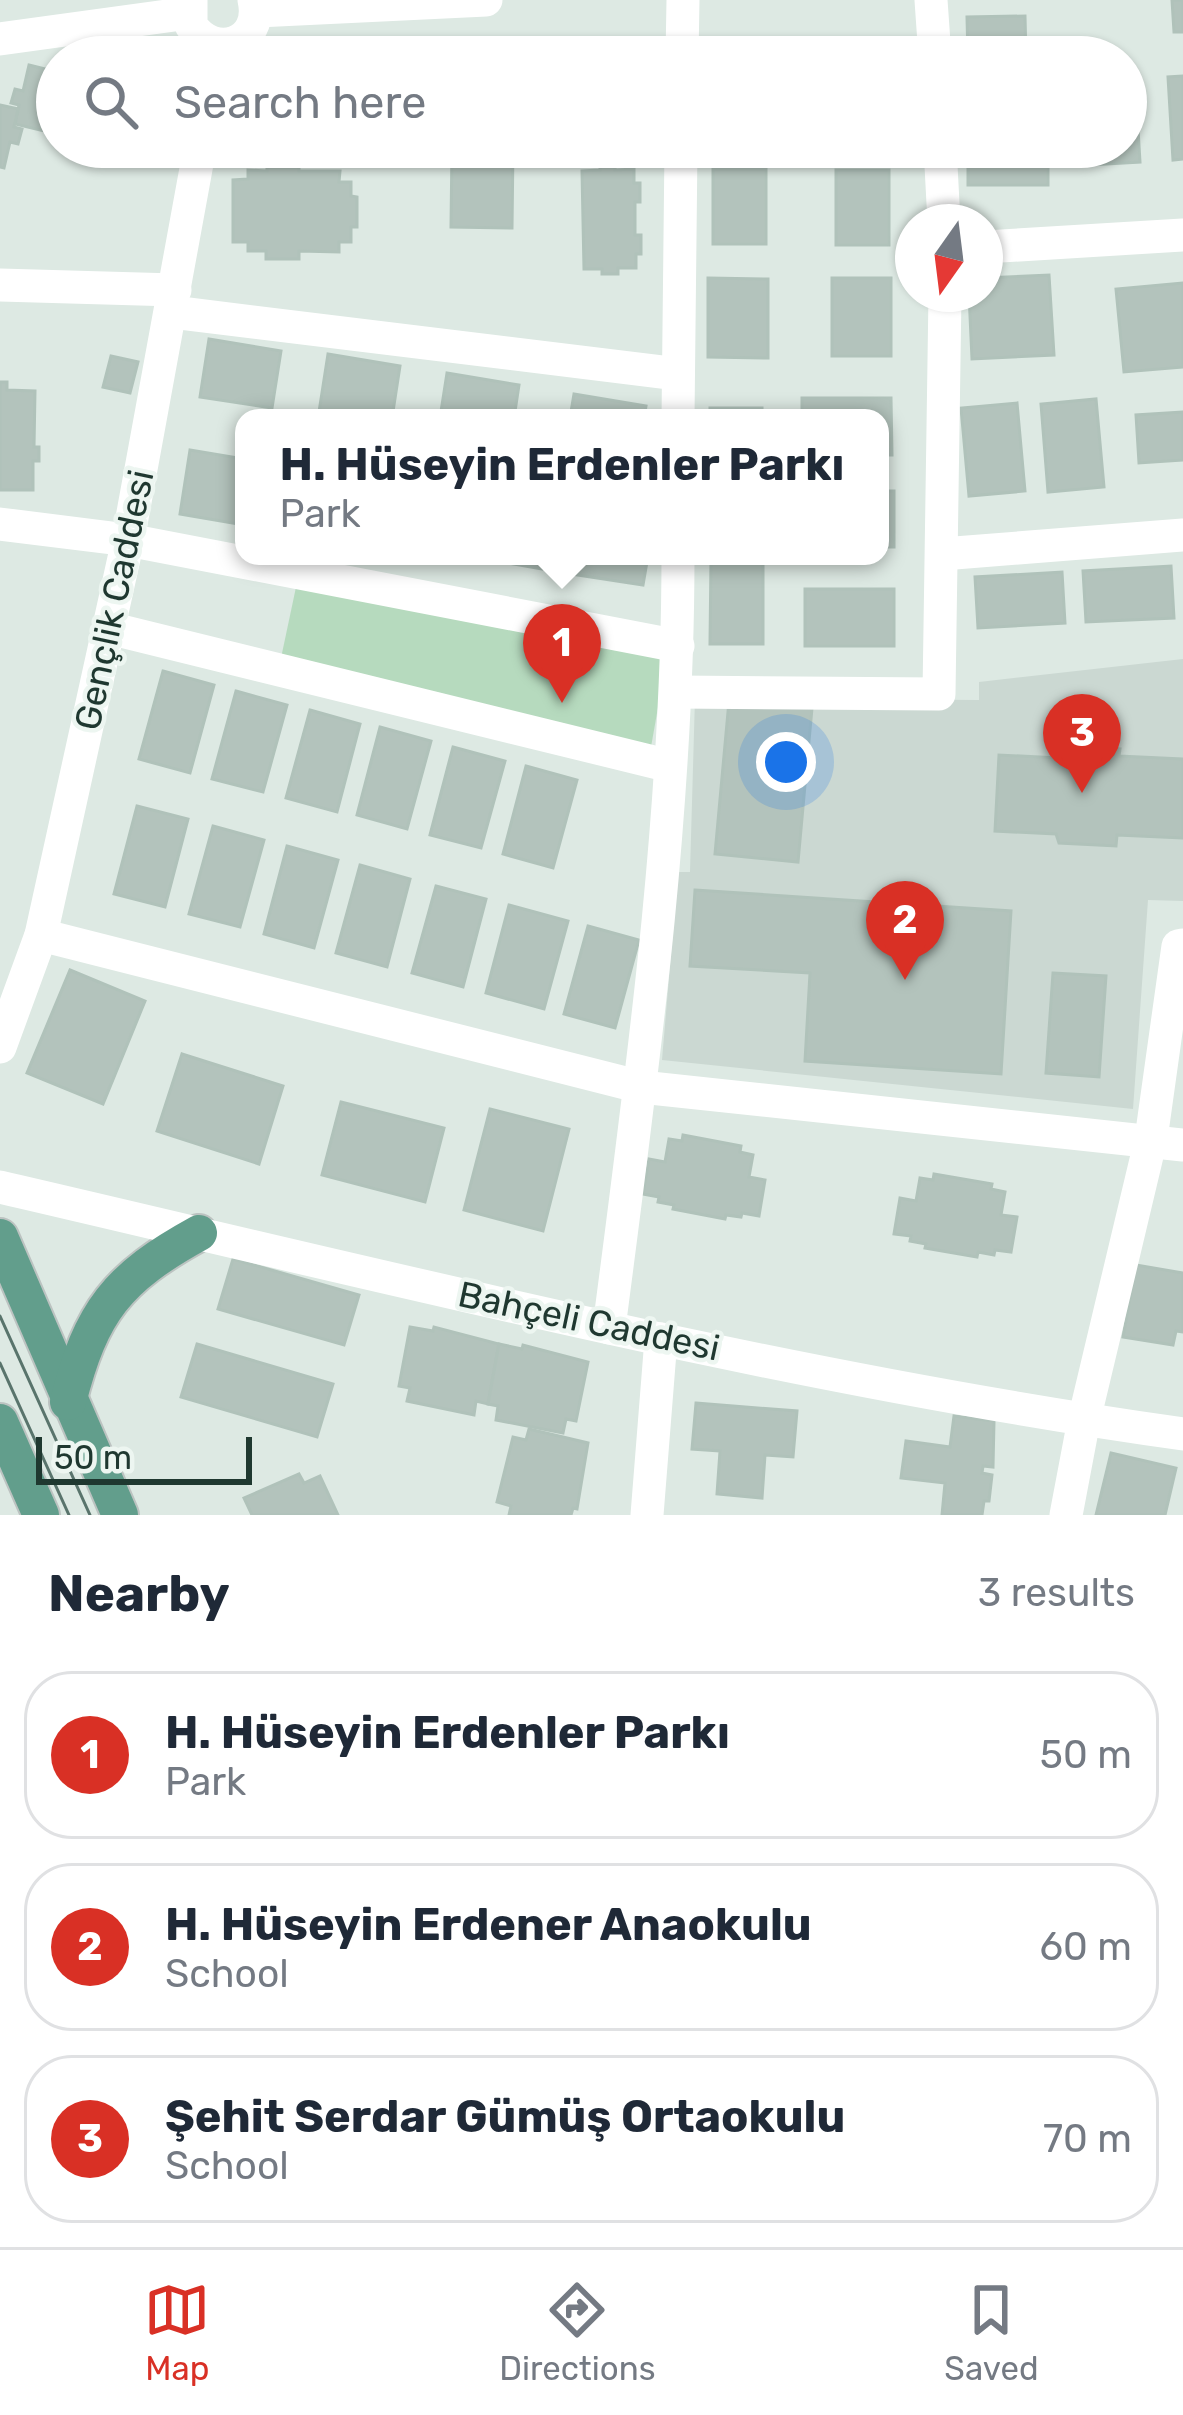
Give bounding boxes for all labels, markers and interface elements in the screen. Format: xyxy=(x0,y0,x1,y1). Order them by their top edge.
search box xyxy=(36,36,1147,168)
icon: search xyxy=(78,69,144,135)
text: Search here xyxy=(174,76,426,129)
north arrow xyxy=(895,204,1003,312)
popup xyxy=(235,409,889,565)
text: H. Hüseyin Erdenler Parkı xyxy=(280,438,844,491)
street label: Gençlik Caddesi xyxy=(65,466,163,734)
text: Park xyxy=(280,491,361,537)
pin: 1 xyxy=(523,604,601,703)
pin: 3 xyxy=(1043,694,1121,793)
your location xyxy=(756,732,816,792)
pin: 2 xyxy=(866,881,944,980)
street label: Bahçeli Caddesi xyxy=(454,1272,724,1370)
scale bar xyxy=(36,1431,252,1484)
text: 50 m xyxy=(54,1438,132,1477)
text: Nearby xyxy=(48,1563,230,1624)
text: 3 results xyxy=(978,1570,1135,1616)
text: H. Hüseyin Erdenler Parkı xyxy=(165,1706,730,1759)
text: 1 xyxy=(80,1732,100,1778)
text: 50 m xyxy=(1040,1732,1132,1778)
text: Park xyxy=(165,1759,246,1805)
text: H. Hüseyin Erdener Anaokulu xyxy=(165,1898,812,1951)
text: 2 xyxy=(77,1924,103,1970)
text: 60 m xyxy=(1039,1924,1132,1970)
text: School xyxy=(165,1951,289,1997)
text: Şehit Serdar Gümüş Ortaokulu xyxy=(165,2090,845,2143)
text: 3 xyxy=(77,2116,103,2162)
text: 70 m xyxy=(1043,2116,1132,2162)
text: School xyxy=(165,2143,289,2189)
tab: Map xyxy=(144,2277,210,2388)
tab: Directions xyxy=(499,2277,656,2388)
tab: Saved xyxy=(944,2277,1039,2388)

